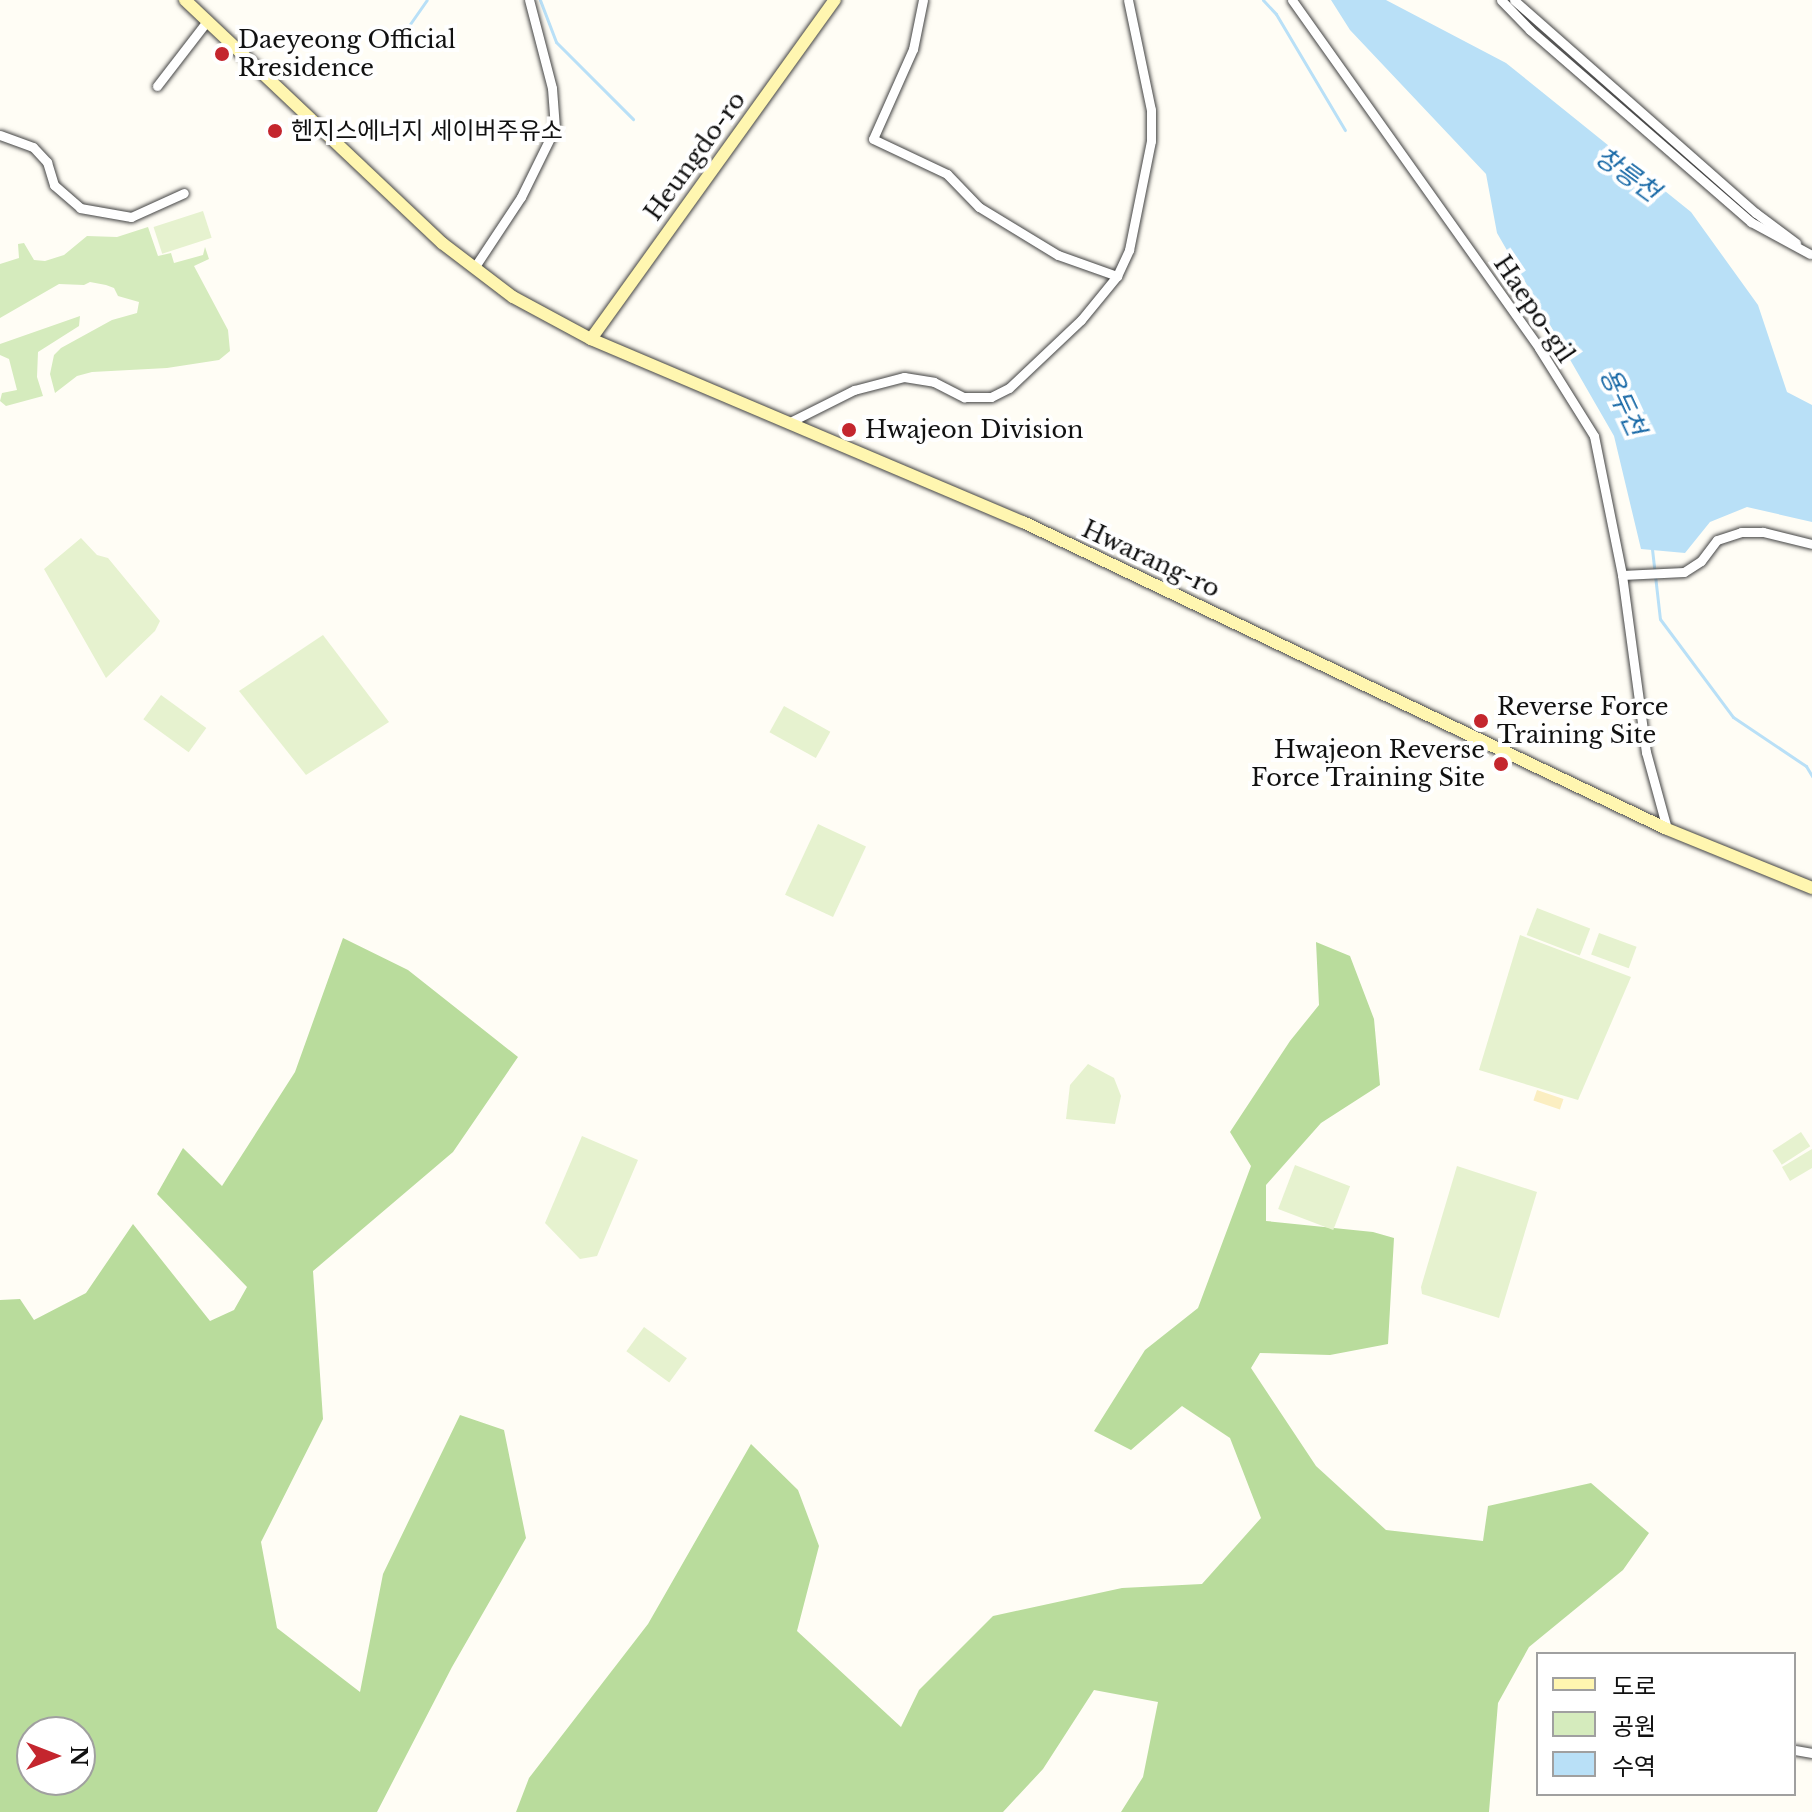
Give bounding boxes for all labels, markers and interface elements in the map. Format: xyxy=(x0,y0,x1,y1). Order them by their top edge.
place label: Daeyeong Official Rresidence xyxy=(238,26,456,82)
marker: Daeyeong Official Rresidence xyxy=(213,45,231,63)
street label: Heungdo-ro xyxy=(639,86,751,226)
place label: 헨지스에너지 세이버주유소 xyxy=(291,117,563,145)
marker: 헨지스에너지 세이버주유소 xyxy=(266,122,284,140)
water label: 창릉천 xyxy=(1589,141,1665,209)
street label: Haepo-gil xyxy=(1488,250,1580,368)
water label: 용두천 xyxy=(1593,363,1651,441)
place label: Hwajeon Division xyxy=(865,416,1084,444)
marker: Hwajeon Division xyxy=(840,421,858,439)
street label: Hwarang-ro xyxy=(1078,515,1224,603)
place label: Reverse Force Training Site xyxy=(1497,693,1669,749)
marker: Reverse Force Training Site xyxy=(1472,712,1490,730)
place label: Hwajeon Reverse Force Training Site xyxy=(1250,736,1485,792)
marker: Hwajeon Reverse Force Training Site xyxy=(1492,755,1510,773)
legend xyxy=(1536,1652,1796,1796)
text: 도로 xyxy=(1612,1672,1656,1701)
text: 공원 xyxy=(1612,1712,1656,1741)
north arrow xyxy=(16,1716,96,1796)
text: N xyxy=(65,1746,92,1766)
text: 수역 xyxy=(1612,1752,1656,1781)

